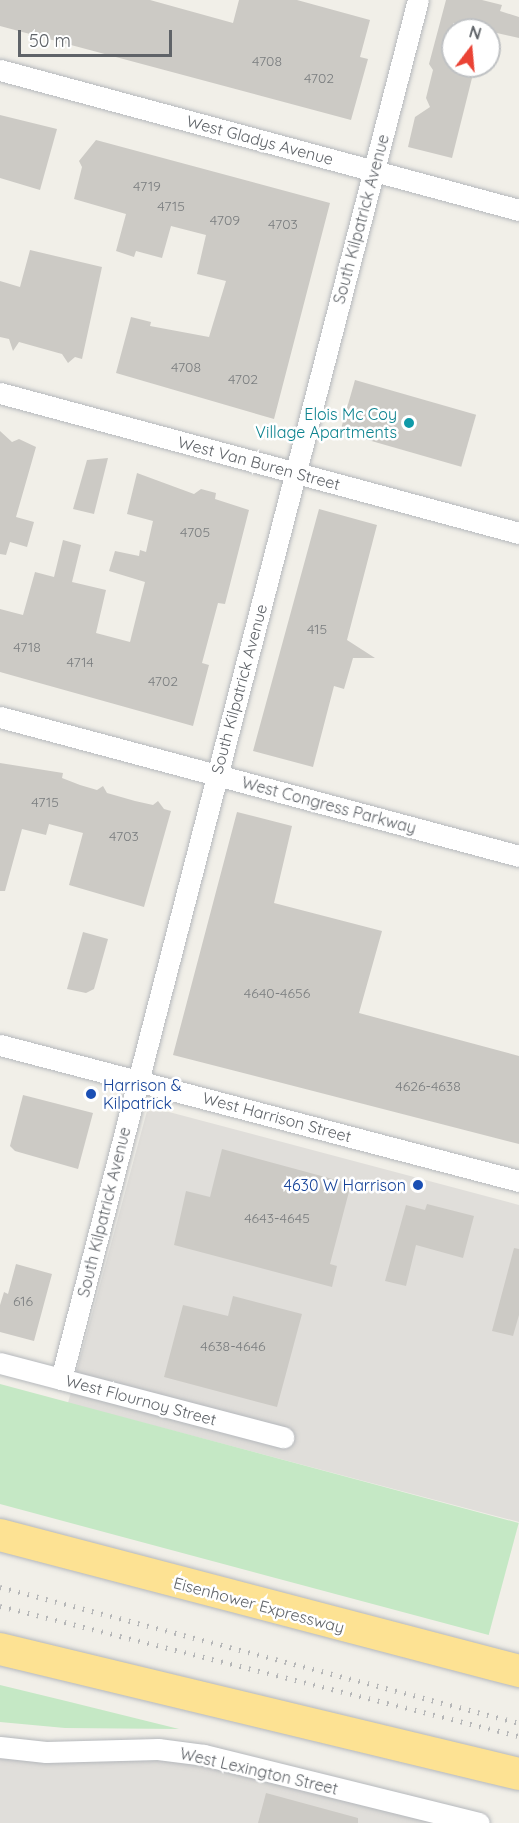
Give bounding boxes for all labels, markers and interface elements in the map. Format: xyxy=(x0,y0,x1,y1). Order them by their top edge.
scale bar xyxy=(21,18,176,56)
north arrow xyxy=(441,18,501,78)
text: N xyxy=(467,21,484,44)
text: 50 m xyxy=(29,29,71,52)
house number: 4708 xyxy=(252,53,282,69)
house number: 4702 xyxy=(304,70,334,86)
street label: West Gladys Avenue xyxy=(184,111,336,169)
street label: South Kilpatrick Avenue xyxy=(329,132,393,306)
house number: 4719 xyxy=(133,178,161,194)
house number: 4715 xyxy=(157,198,185,214)
house number: 4709 xyxy=(210,212,240,228)
house number: 4703 xyxy=(268,216,298,232)
house number: 4708 xyxy=(171,359,201,375)
house number: 4702 xyxy=(228,371,258,387)
place label: Elois Mc Coy Village Apartments xyxy=(255,404,397,442)
marker: Elois Mc Coy Village Apartments xyxy=(402,416,416,430)
street label: West Van Buren Street xyxy=(176,432,342,494)
house number: 4705 xyxy=(180,524,210,540)
street label: South Kilpatrick Avenue xyxy=(207,602,271,776)
house number: 415 xyxy=(307,621,327,637)
house number: 4718 xyxy=(13,639,41,655)
house number: 4714 xyxy=(66,654,94,670)
house number: 4702 xyxy=(148,673,178,689)
street label: West Congress Parkway xyxy=(240,772,418,838)
house number: 4715 xyxy=(31,794,59,810)
house number: 4703 xyxy=(109,828,139,844)
house number: 4640-4656 xyxy=(244,985,310,1001)
place label: Harrison & Kilpatrick xyxy=(103,1075,182,1113)
house number: 4626-4638 xyxy=(395,1078,461,1094)
marker: Harrison & Kilpatrick xyxy=(84,1087,98,1101)
street label: West Harrison Street xyxy=(201,1088,353,1146)
street label: South Kilpatrick Avenue xyxy=(74,1125,134,1299)
place label: 4630 W Harrison xyxy=(283,1175,406,1195)
marker: 4630 W Harrison xyxy=(411,1178,425,1192)
house number: 4643-4645 xyxy=(244,1210,310,1226)
house number: 616 xyxy=(13,1293,33,1309)
house number: 4638-4646 xyxy=(200,1338,266,1354)
street label: West Flournoy Street xyxy=(64,1371,218,1429)
street label: Eisenhower Expressway xyxy=(172,1573,346,1637)
street label: West Lexington Street xyxy=(178,1743,340,1799)

